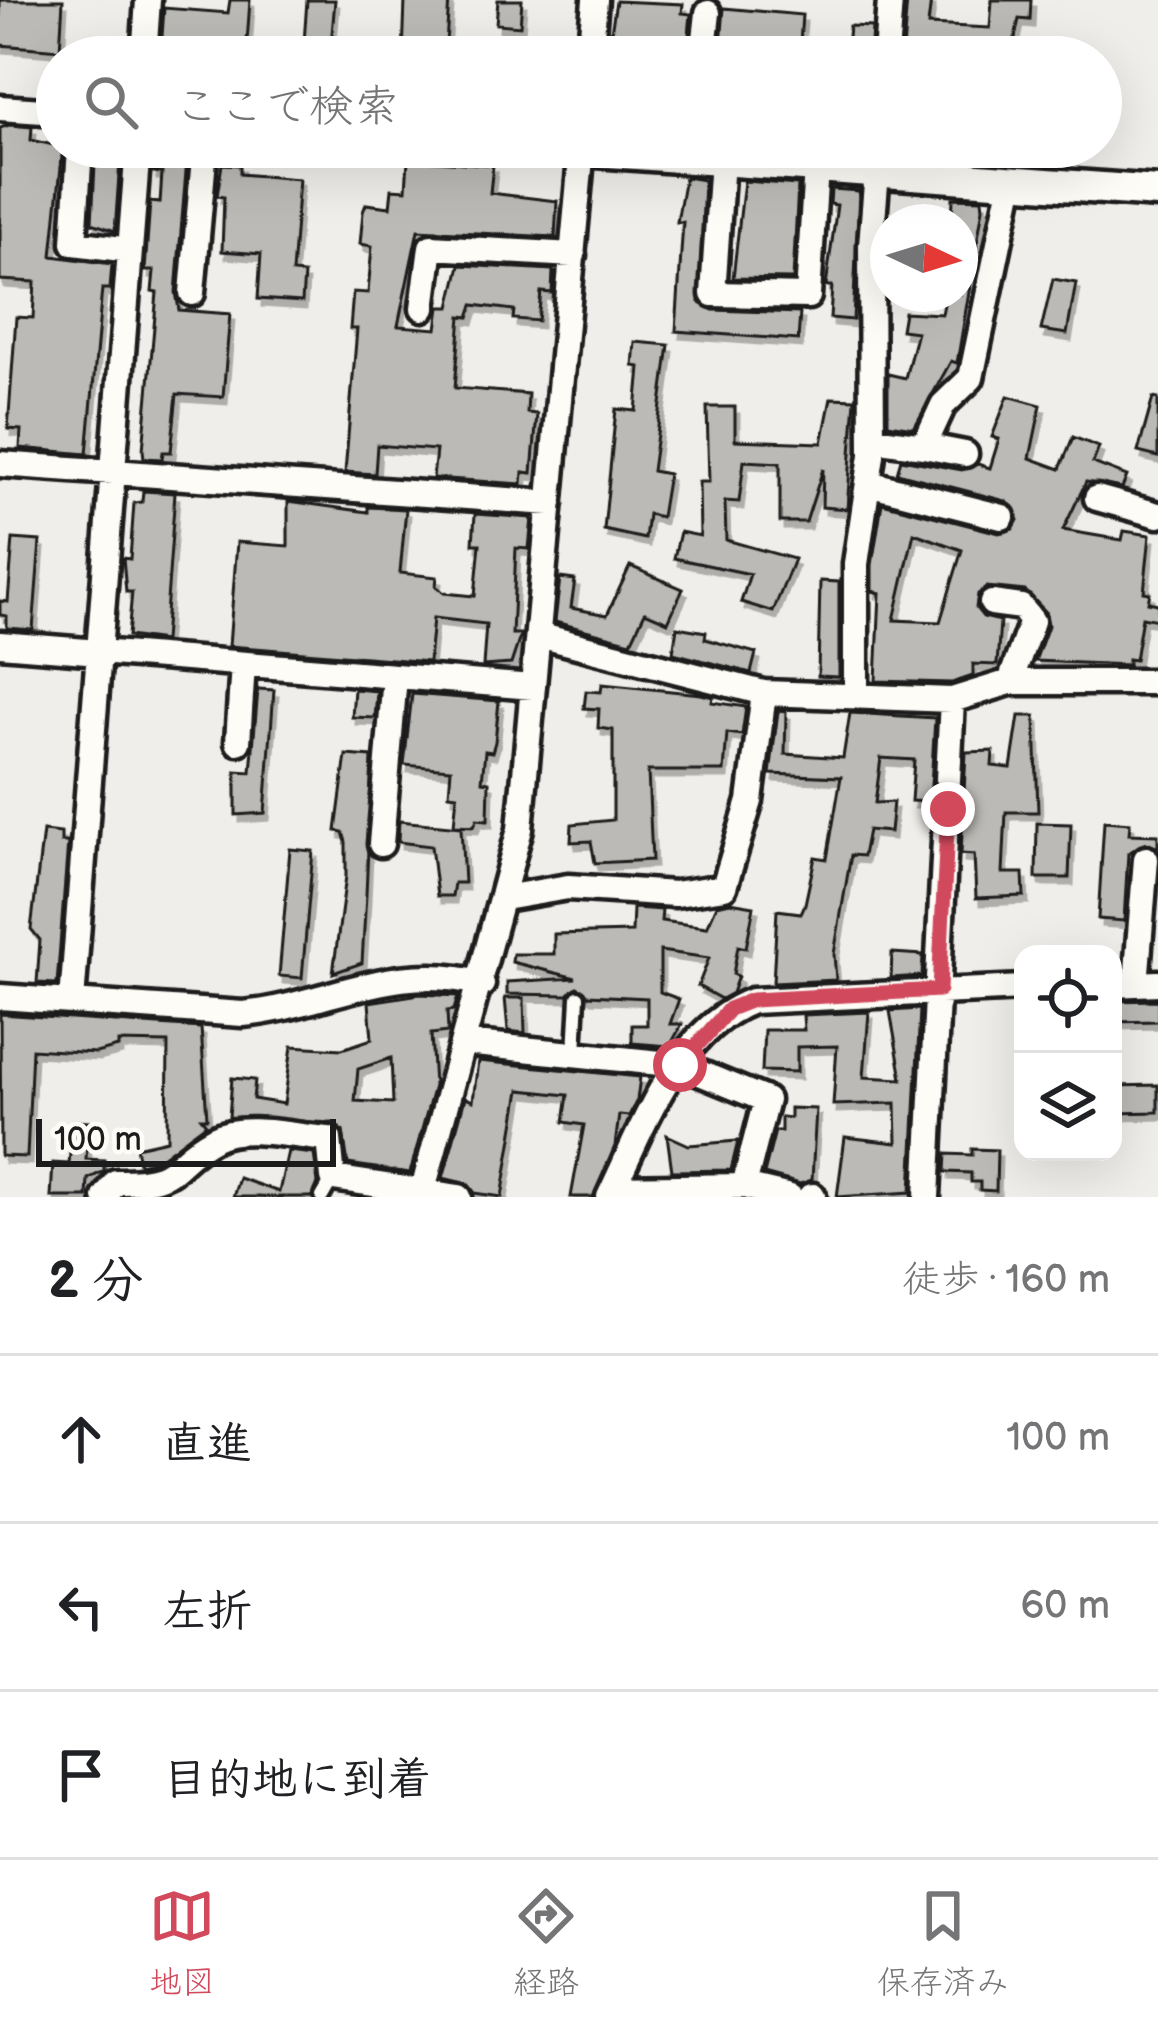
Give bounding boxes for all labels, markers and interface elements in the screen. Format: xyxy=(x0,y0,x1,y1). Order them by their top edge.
search box xyxy=(36,36,1122,168)
icon: search xyxy=(78,69,144,135)
text: ここで検索 xyxy=(174,80,399,135)
north arrow xyxy=(870,204,978,312)
route end xyxy=(921,782,975,836)
map controls xyxy=(1014,945,1122,1161)
button: locate xyxy=(1014,945,1122,1053)
route start xyxy=(653,1038,707,1092)
button: layers xyxy=(1014,1053,1122,1161)
scale bar xyxy=(36,1113,336,1166)
text: 100 m xyxy=(54,1120,142,1160)
text: 2 分 xyxy=(48,1251,143,1312)
text: 徒歩 · 160 m xyxy=(902,1257,1110,1304)
icon: ahead xyxy=(48,1406,114,1472)
text: 100 m xyxy=(1006,1415,1110,1462)
text: 直進 xyxy=(162,1417,252,1472)
icon: left xyxy=(48,1574,114,1640)
text: 60 m xyxy=(1020,1583,1110,1630)
text: 左折 xyxy=(162,1585,252,1640)
icon: arrive xyxy=(48,1742,114,1808)
text: 目的地に到着 xyxy=(162,1753,432,1808)
tab: 地図 xyxy=(149,1883,215,2003)
tab: 経路 xyxy=(513,1883,579,2003)
tab: 保存済み xyxy=(877,1883,1009,2003)

